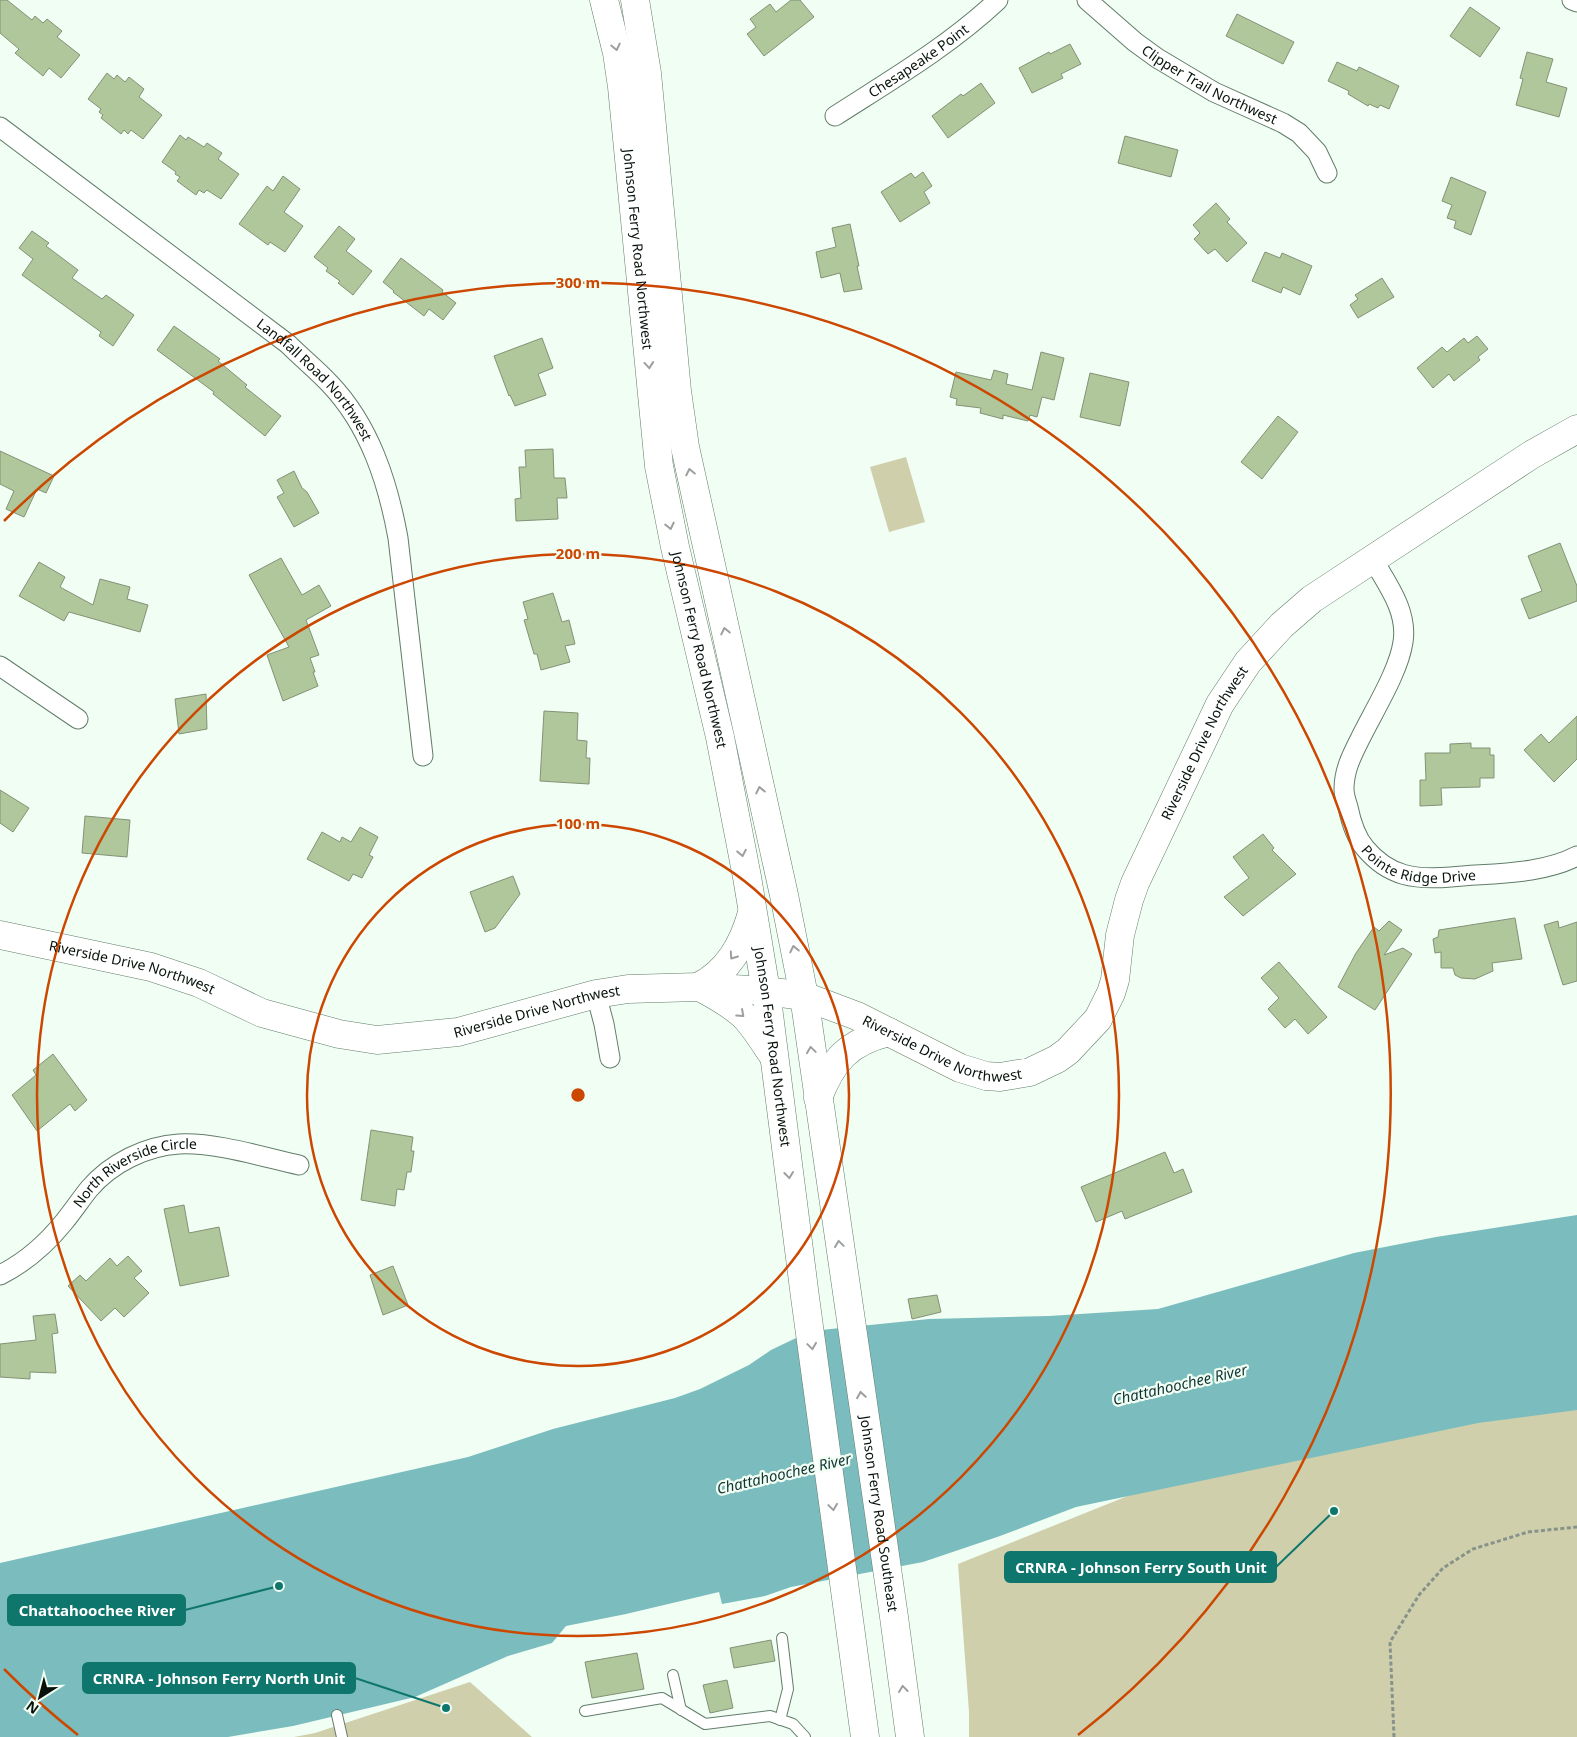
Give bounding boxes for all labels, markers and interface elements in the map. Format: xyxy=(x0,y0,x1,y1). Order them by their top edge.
street label: Chesapeake Point xyxy=(864,19,972,102)
street label: Clipper Trail Northwest xyxy=(1138,40,1280,128)
one-way arrow xyxy=(610,43,621,52)
street label: Johnson Ferry Road Northwest xyxy=(619,146,658,350)
text: 300 m xyxy=(556,272,600,292)
street label: Landfall Road Northwest xyxy=(253,314,377,444)
one-way arrow xyxy=(643,362,654,370)
one-way arrow xyxy=(685,468,696,477)
one-way arrow xyxy=(664,522,675,531)
text: 200 m xyxy=(556,543,600,563)
street label: Johnson Ferry Road Northwest xyxy=(667,548,732,750)
one-way arrow xyxy=(720,627,730,635)
street label: Riverside Drive Northwest xyxy=(1156,662,1252,823)
one-way arrow xyxy=(755,785,765,794)
text: 100 m xyxy=(556,813,600,833)
street label: Pointe Ridge Drive xyxy=(1357,841,1477,887)
one-way arrow xyxy=(736,849,747,858)
street label: Riverside Drive Northwest xyxy=(47,936,218,998)
street label: Johnson Ferry Road Northwest xyxy=(749,944,796,1148)
one-way arrow xyxy=(789,944,799,953)
one-way arrow xyxy=(730,951,740,960)
street label: Riverside Drive Northwest xyxy=(451,980,621,1042)
one-way arrow xyxy=(735,1008,744,1017)
street label: Riverside Drive Northwest xyxy=(859,1010,1023,1086)
one-way arrow xyxy=(806,1045,817,1053)
centre of rings xyxy=(569,1086,587,1104)
street label: North Riverside Circle xyxy=(68,1134,197,1211)
one-way arrow xyxy=(783,1171,794,1179)
one-way arrow xyxy=(834,1239,845,1247)
one-way arrow xyxy=(806,1341,816,1350)
water label: Chattahoochee River xyxy=(1111,1359,1250,1409)
one-way arrow xyxy=(856,1391,867,1399)
street label: Johnson Ferry Road Southeast xyxy=(856,1412,903,1613)
water label: Chattahoochee River xyxy=(715,1448,854,1498)
one-way arrow xyxy=(827,1503,838,1511)
callout: CRNRA - Johnson Ferry South Unit xyxy=(1005,1552,1276,1582)
text: CRNRA - Johnson Ferry South Unit xyxy=(1015,1557,1267,1577)
callout: Chattahoochee River xyxy=(8,1595,185,1625)
text: Chattahoochee River xyxy=(19,1600,176,1620)
callout: CRNRA - Johnson Ferry North Unit xyxy=(83,1663,355,1693)
text: CRNRA - Johnson Ferry North Unit xyxy=(93,1668,346,1688)
north arrow xyxy=(15,1672,65,1722)
one-way arrow xyxy=(899,1684,909,1693)
text: N xyxy=(22,1697,42,1719)

